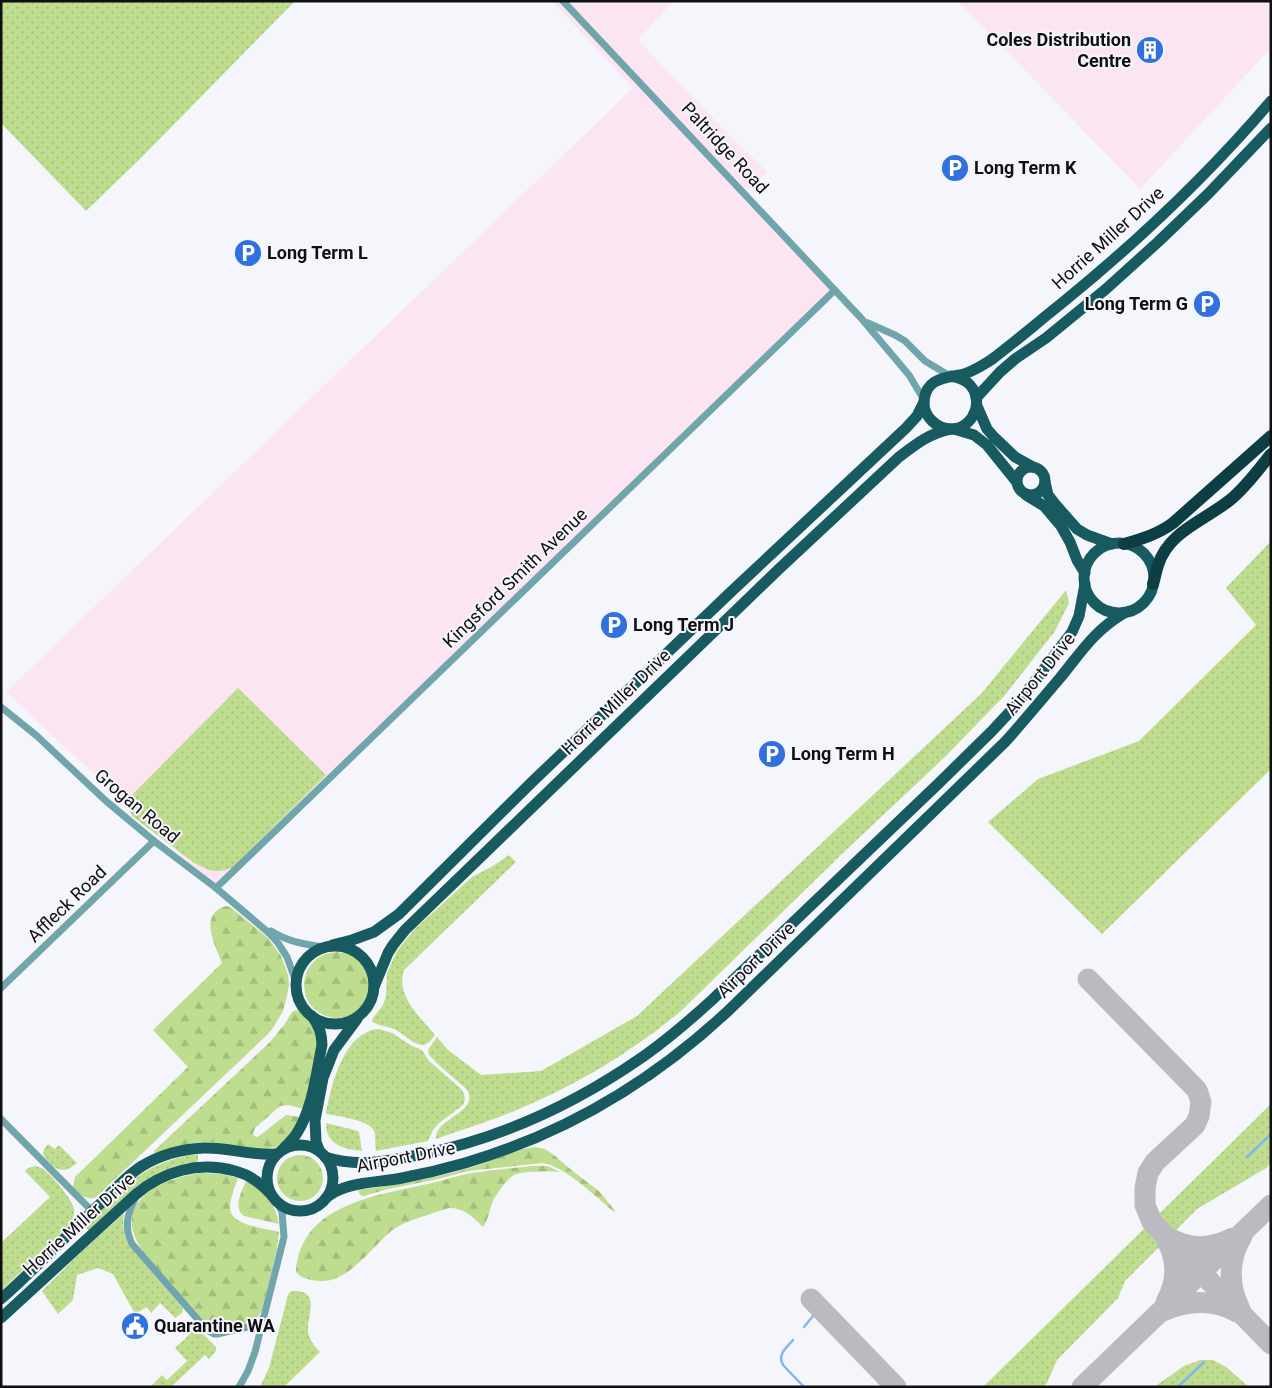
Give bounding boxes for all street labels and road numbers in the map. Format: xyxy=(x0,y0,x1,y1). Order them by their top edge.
street label: Paltridge Road xyxy=(678,98,773,198)
street label: Horrie Miller Drive xyxy=(1047,182,1168,293)
street label: Kingsford Smith Avenue xyxy=(438,503,591,652)
street label: Airport Drive xyxy=(1000,628,1079,719)
street label: Horrie Miller Drive xyxy=(557,644,674,759)
street label: Grogan Road xyxy=(91,764,184,847)
street label: Affleck Road xyxy=(23,861,110,946)
street label: Airport Drive xyxy=(712,917,799,1002)
street label: Airport Drive xyxy=(355,1137,457,1176)
street label: Horrie Miller Drive xyxy=(18,1168,139,1279)

